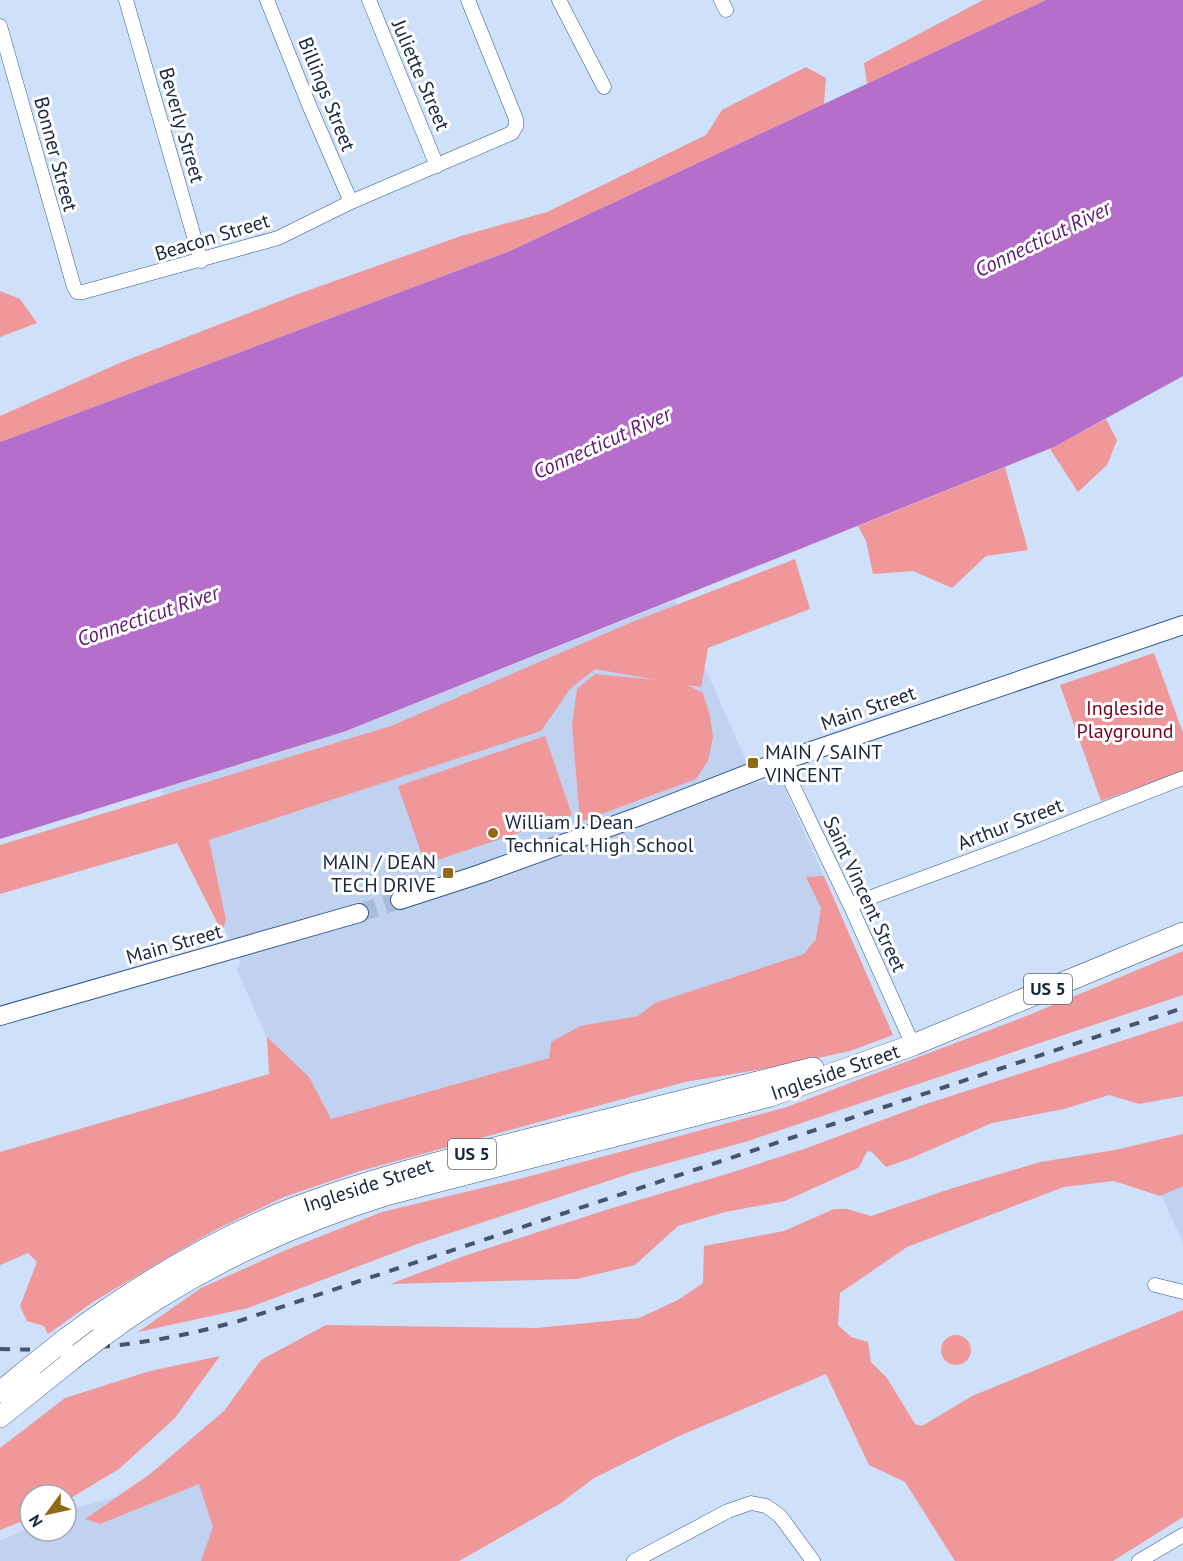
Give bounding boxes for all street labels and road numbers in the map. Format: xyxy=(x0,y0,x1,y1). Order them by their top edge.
street label: Juliette Street xyxy=(386,15,456,135)
street label: Billings Street xyxy=(292,33,362,155)
street label: Beverly Street xyxy=(153,64,211,186)
street label: Bonner Street xyxy=(28,94,84,214)
street label: Beacon Street xyxy=(152,207,273,267)
street label: Main Street xyxy=(817,680,919,736)
street label: Arthur Street xyxy=(954,792,1067,856)
street label: Saint Vincent Street xyxy=(818,812,913,976)
street label: Main Street xyxy=(123,918,225,970)
road number: US 5 xyxy=(1024,974,1072,1004)
street label: Ingleside Street xyxy=(767,1038,903,1106)
road number: US 5 xyxy=(448,1139,496,1169)
street label: Ingleside Street xyxy=(300,1152,436,1218)

